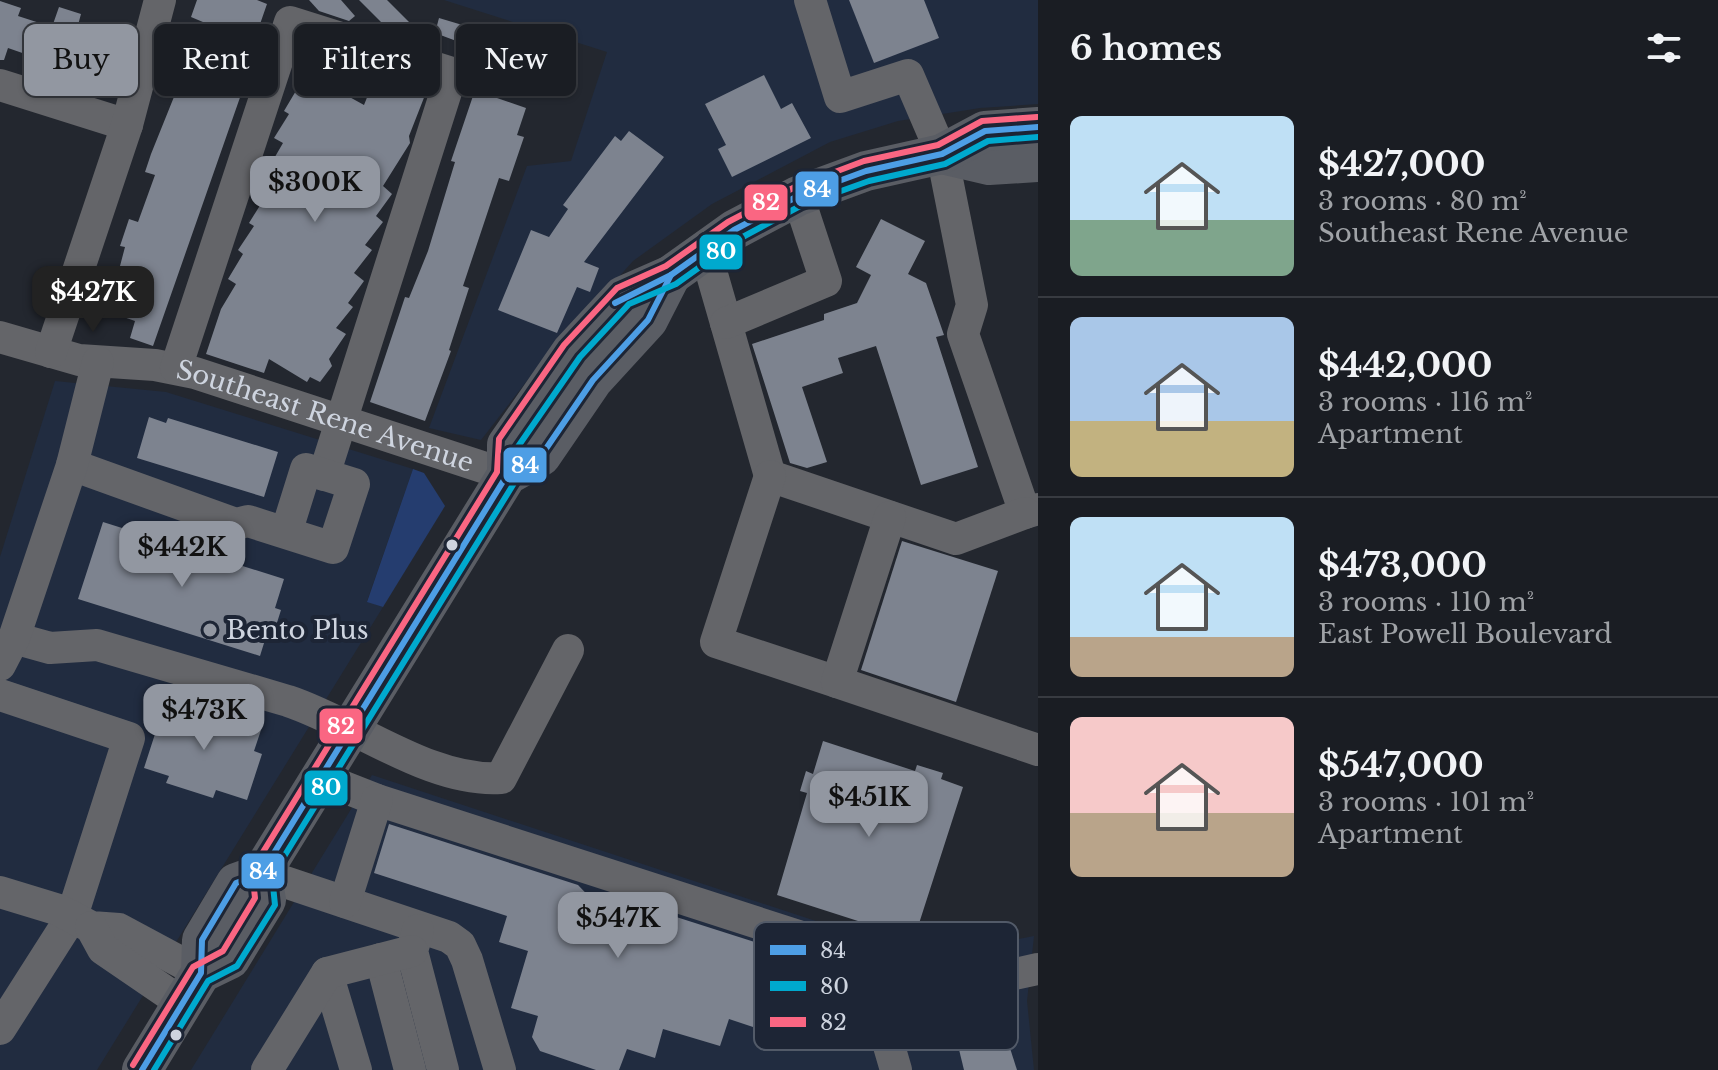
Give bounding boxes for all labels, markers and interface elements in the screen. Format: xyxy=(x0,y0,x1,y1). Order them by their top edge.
chip: Buy xyxy=(24,24,138,96)
chip: Rent xyxy=(154,24,278,96)
chip: Filters xyxy=(294,24,440,96)
chip: New xyxy=(456,24,576,96)
icon: filters xyxy=(1642,26,1686,70)
text: 6 homes xyxy=(1070,27,1222,69)
text: $427,000 xyxy=(1318,143,1485,185)
icon: home xyxy=(1134,148,1230,244)
pin: $300K xyxy=(259,156,371,224)
text: $300K xyxy=(268,166,362,198)
line badge: 84 xyxy=(794,170,840,208)
text: 84 xyxy=(803,176,831,203)
line badge: 82 xyxy=(743,183,789,222)
text: 3 rooms · 80 m² xyxy=(1318,185,1527,217)
text: 82 xyxy=(752,189,780,216)
text: Southeast Rene Avenue xyxy=(1318,217,1629,249)
line badge: 80 xyxy=(698,233,744,271)
text: 80 xyxy=(706,238,736,265)
pin: $427K xyxy=(37,266,149,334)
text: $427K xyxy=(50,276,136,308)
text: $442,000 xyxy=(1318,344,1492,386)
icon: home xyxy=(1134,349,1230,445)
street label: Southeast Rene Avenue xyxy=(174,354,478,479)
text: 3 rooms · 116 m² xyxy=(1318,386,1532,418)
text: Apartment xyxy=(1318,418,1463,450)
line badge: 84 xyxy=(502,446,548,484)
text: 84 xyxy=(511,452,539,479)
pin: $442K xyxy=(126,521,238,589)
text: $442K xyxy=(137,531,227,563)
unlabelled marker xyxy=(444,537,460,553)
text: $473,000 xyxy=(1318,544,1487,586)
icon: home xyxy=(1134,549,1230,645)
text: 3 rooms · 110 m² xyxy=(1318,586,1534,618)
place label: Bento Plus xyxy=(226,614,369,646)
text: East Powell Boulevard xyxy=(1318,618,1612,650)
marker: Bento Plus xyxy=(201,621,219,639)
pin: $473K xyxy=(148,684,260,752)
text: $473K xyxy=(161,694,247,726)
line badge: 82 xyxy=(318,707,364,745)
text: 82 xyxy=(327,713,355,740)
text: $547,000 xyxy=(1318,744,1484,786)
icon: home xyxy=(1134,749,1230,845)
line badge: 80 xyxy=(303,769,349,807)
pin: $451K xyxy=(813,771,925,839)
text: 80 xyxy=(311,774,341,801)
text: $451K xyxy=(828,781,910,813)
text: 3 rooms · 101 m² xyxy=(1318,786,1534,818)
text: Apartment xyxy=(1318,818,1463,850)
line badge: 84 xyxy=(240,852,286,890)
text: 84 xyxy=(249,858,277,885)
pin: $547K xyxy=(562,892,674,960)
text: $547K xyxy=(576,902,660,934)
legend xyxy=(754,922,1018,1050)
text: 84 xyxy=(820,937,846,964)
text: 80 xyxy=(820,973,849,1000)
text: 82 xyxy=(820,1009,847,1036)
unlabelled marker xyxy=(168,1027,184,1043)

